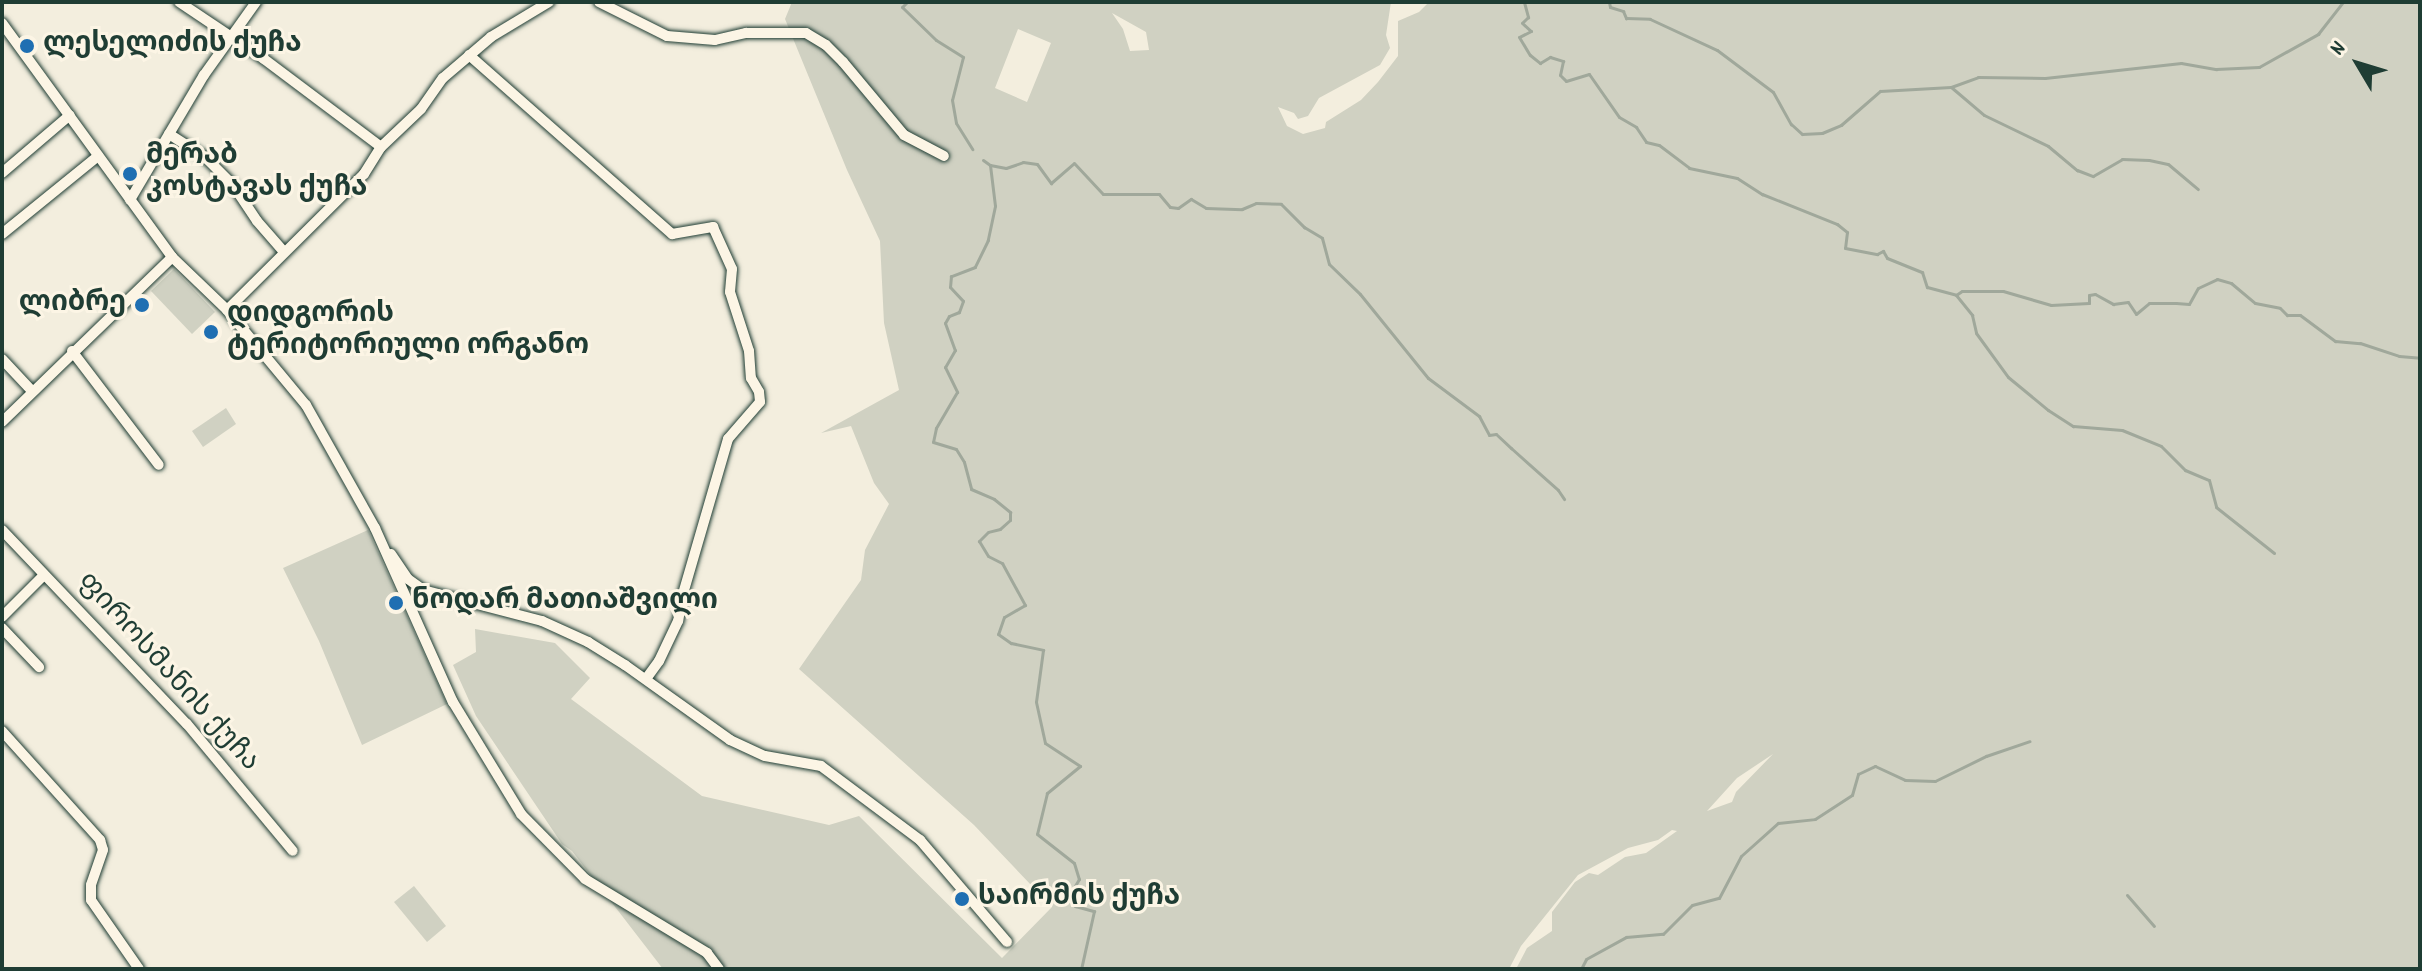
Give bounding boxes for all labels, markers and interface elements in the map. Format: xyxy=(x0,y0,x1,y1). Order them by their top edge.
north arrow xyxy=(2318,24,2398,104)
place label: ლესელიძის ქუჩა xyxy=(43,29,302,63)
text: N xyxy=(2323,35,2354,63)
marker: ლესელიძის ქუჩა xyxy=(18,37,36,55)
place label: მერაბ კოსტავას ქუჩა xyxy=(146,141,367,207)
marker: მერაბ კოსტავას ქუჩა xyxy=(121,165,139,183)
place label: ლიბრე xyxy=(19,288,126,322)
marker: ლიბრე xyxy=(133,296,151,314)
place label: დიდგორის ტერიტორიული ორგანო xyxy=(227,299,589,365)
marker: დიდგორის ტერიტორიული ორგანო xyxy=(202,323,220,341)
street label: ფიროსმანის ქუჩა xyxy=(69,567,265,779)
place label: ნოდარ მათიაშვილი xyxy=(412,586,718,620)
marker: ნოდარ მათიაშვილი xyxy=(387,594,405,612)
place label: საირმის ქუჩა xyxy=(978,882,1180,916)
marker: საირმის ქუჩა xyxy=(953,890,971,908)

